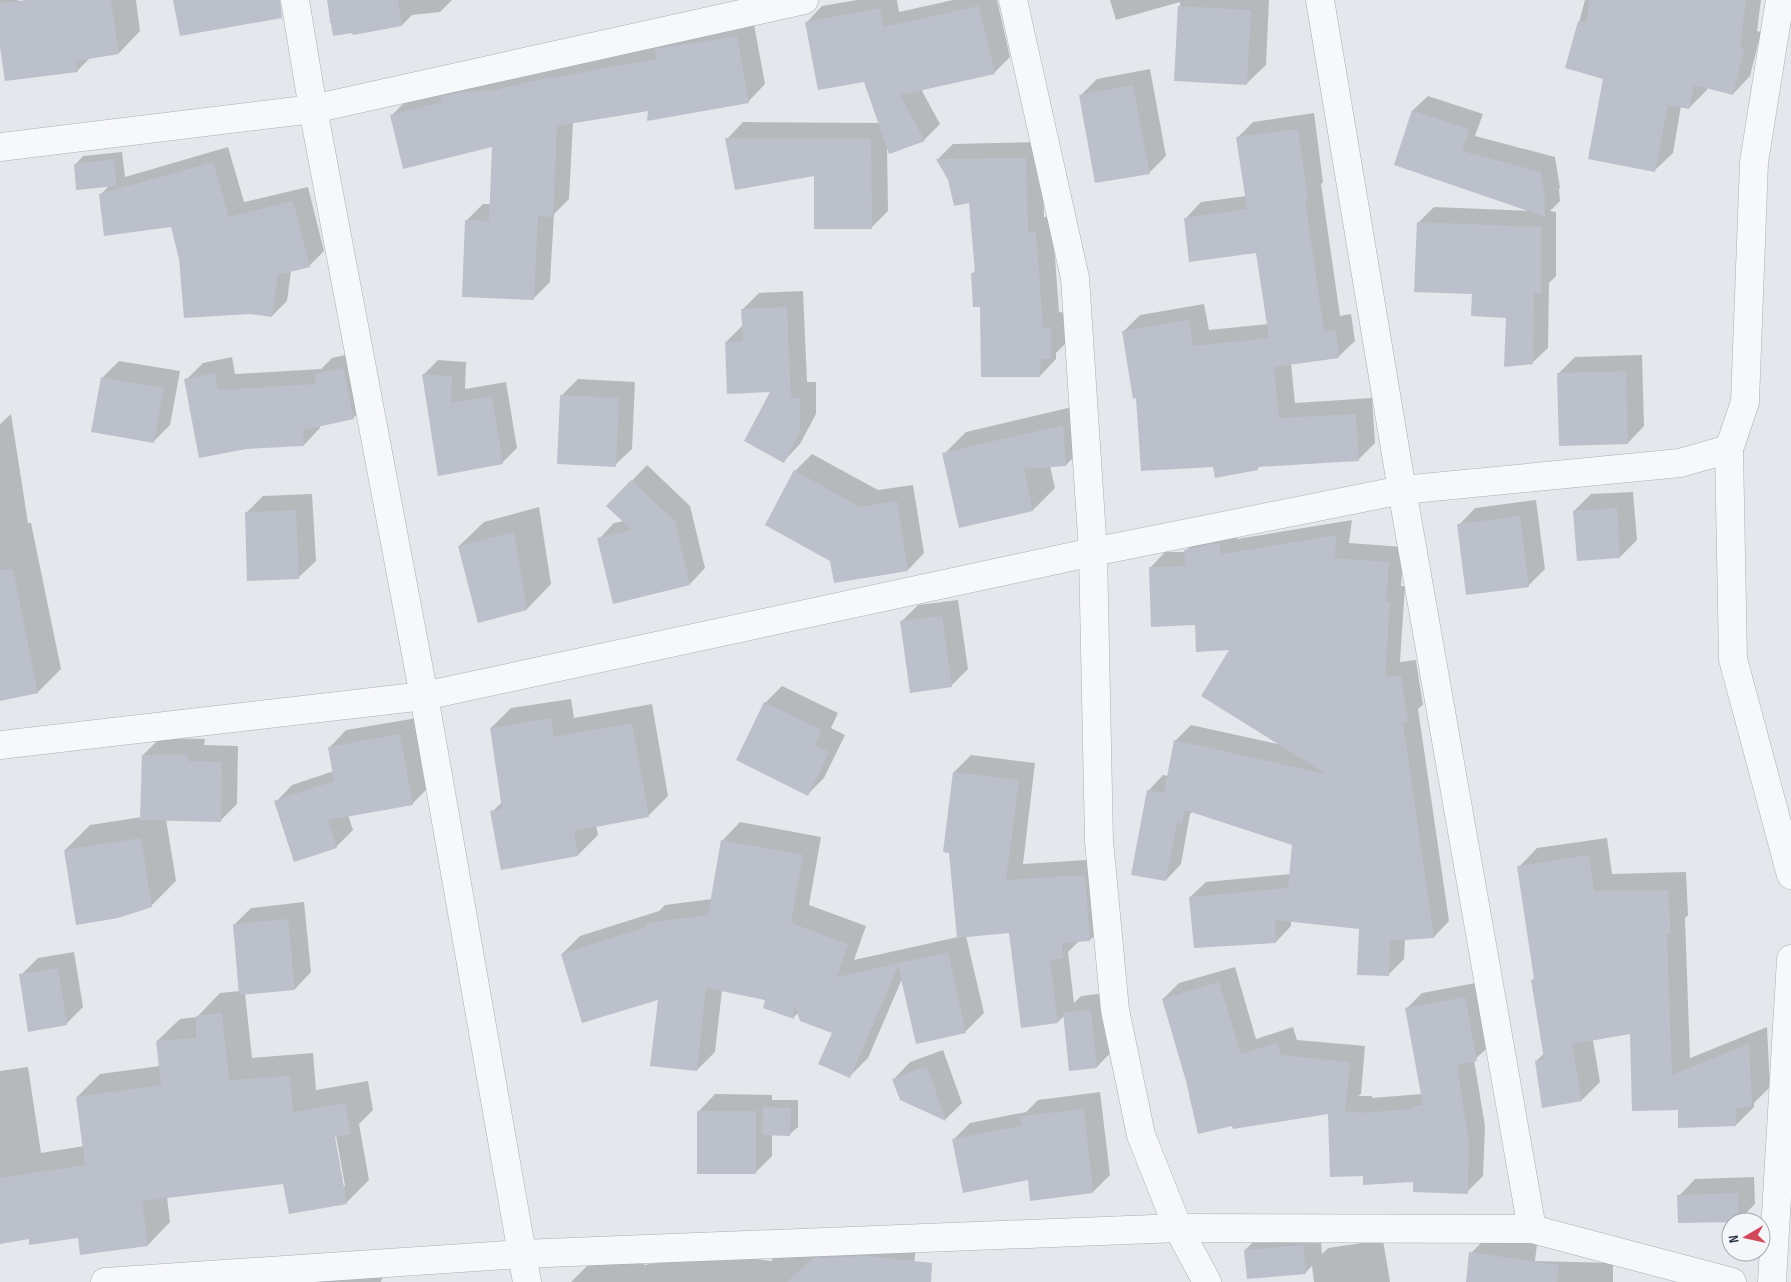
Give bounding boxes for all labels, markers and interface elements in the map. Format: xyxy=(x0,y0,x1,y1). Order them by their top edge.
north arrow xyxy=(1721,1212,1771,1262)
text: N xyxy=(1725,1234,1743,1244)

